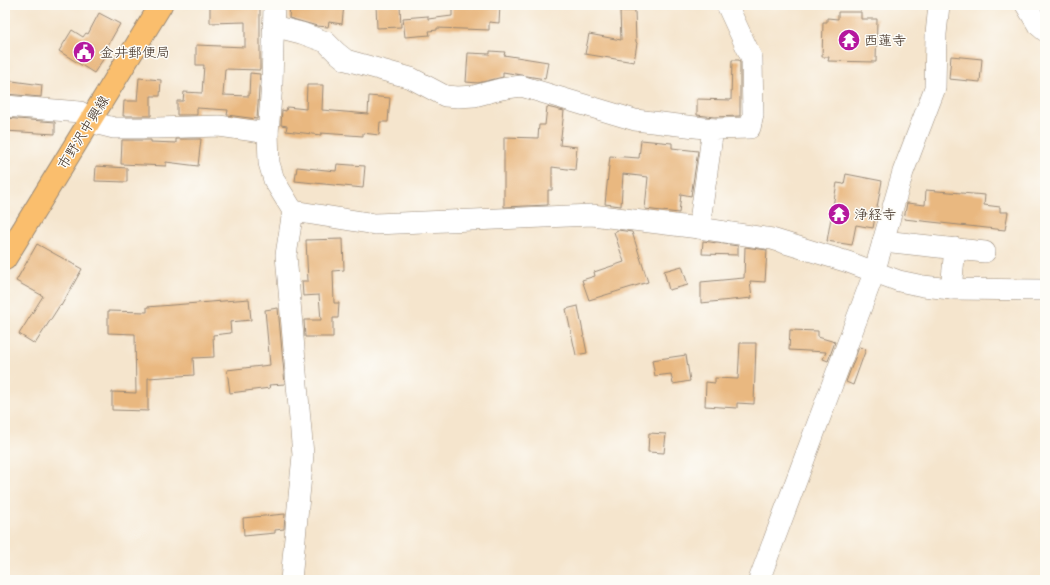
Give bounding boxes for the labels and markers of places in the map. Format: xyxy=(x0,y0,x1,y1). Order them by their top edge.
temple icon: 西蓮寺 xyxy=(836,27,862,53)
place label: 西蓮寺 xyxy=(864,31,906,49)
public building icon: 金井郵便局 xyxy=(71,39,97,65)
place label: 金井郵便局 xyxy=(100,43,170,61)
temple icon: 浄経寺 xyxy=(826,201,852,227)
place label: 浄経寺 xyxy=(854,205,896,223)

